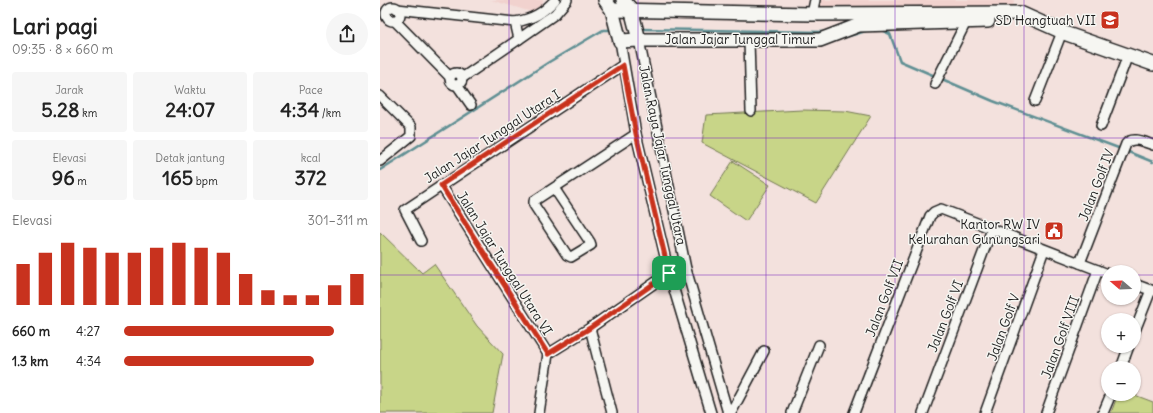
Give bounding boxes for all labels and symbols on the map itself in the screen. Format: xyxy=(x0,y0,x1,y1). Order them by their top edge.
school or university icon: SD Hangtuah VII xyxy=(1099,9,1121,31)
place label: SD Hangtuah VII xyxy=(996,12,1096,29)
street label: Jalan Jajar Tunggal Timur xyxy=(665,31,816,48)
street label: Jalan Raya Jajar Tunggal Utara xyxy=(635,64,690,247)
street label: Jalan Jajar Tunggal Utara I xyxy=(421,86,564,187)
street label: Jalan Golf IV xyxy=(1075,147,1118,224)
street label: Jalan Jajar Tunggal Utara VI xyxy=(453,188,556,339)
place label: Kantor RW IV Kelurahan Gunungsari xyxy=(908,216,1040,248)
public building icon: Kantor RW IV Kelurahan Gunungsari xyxy=(1043,220,1065,242)
pin xyxy=(652,256,686,290)
street label: Jalan Golf VII xyxy=(862,257,907,339)
north arrow xyxy=(1101,265,1141,305)
street label: Jalan Golf VI xyxy=(924,277,967,355)
street label: Jalan Golf V xyxy=(984,291,1023,363)
street label: Jalan Golf VIII xyxy=(1038,293,1083,381)

